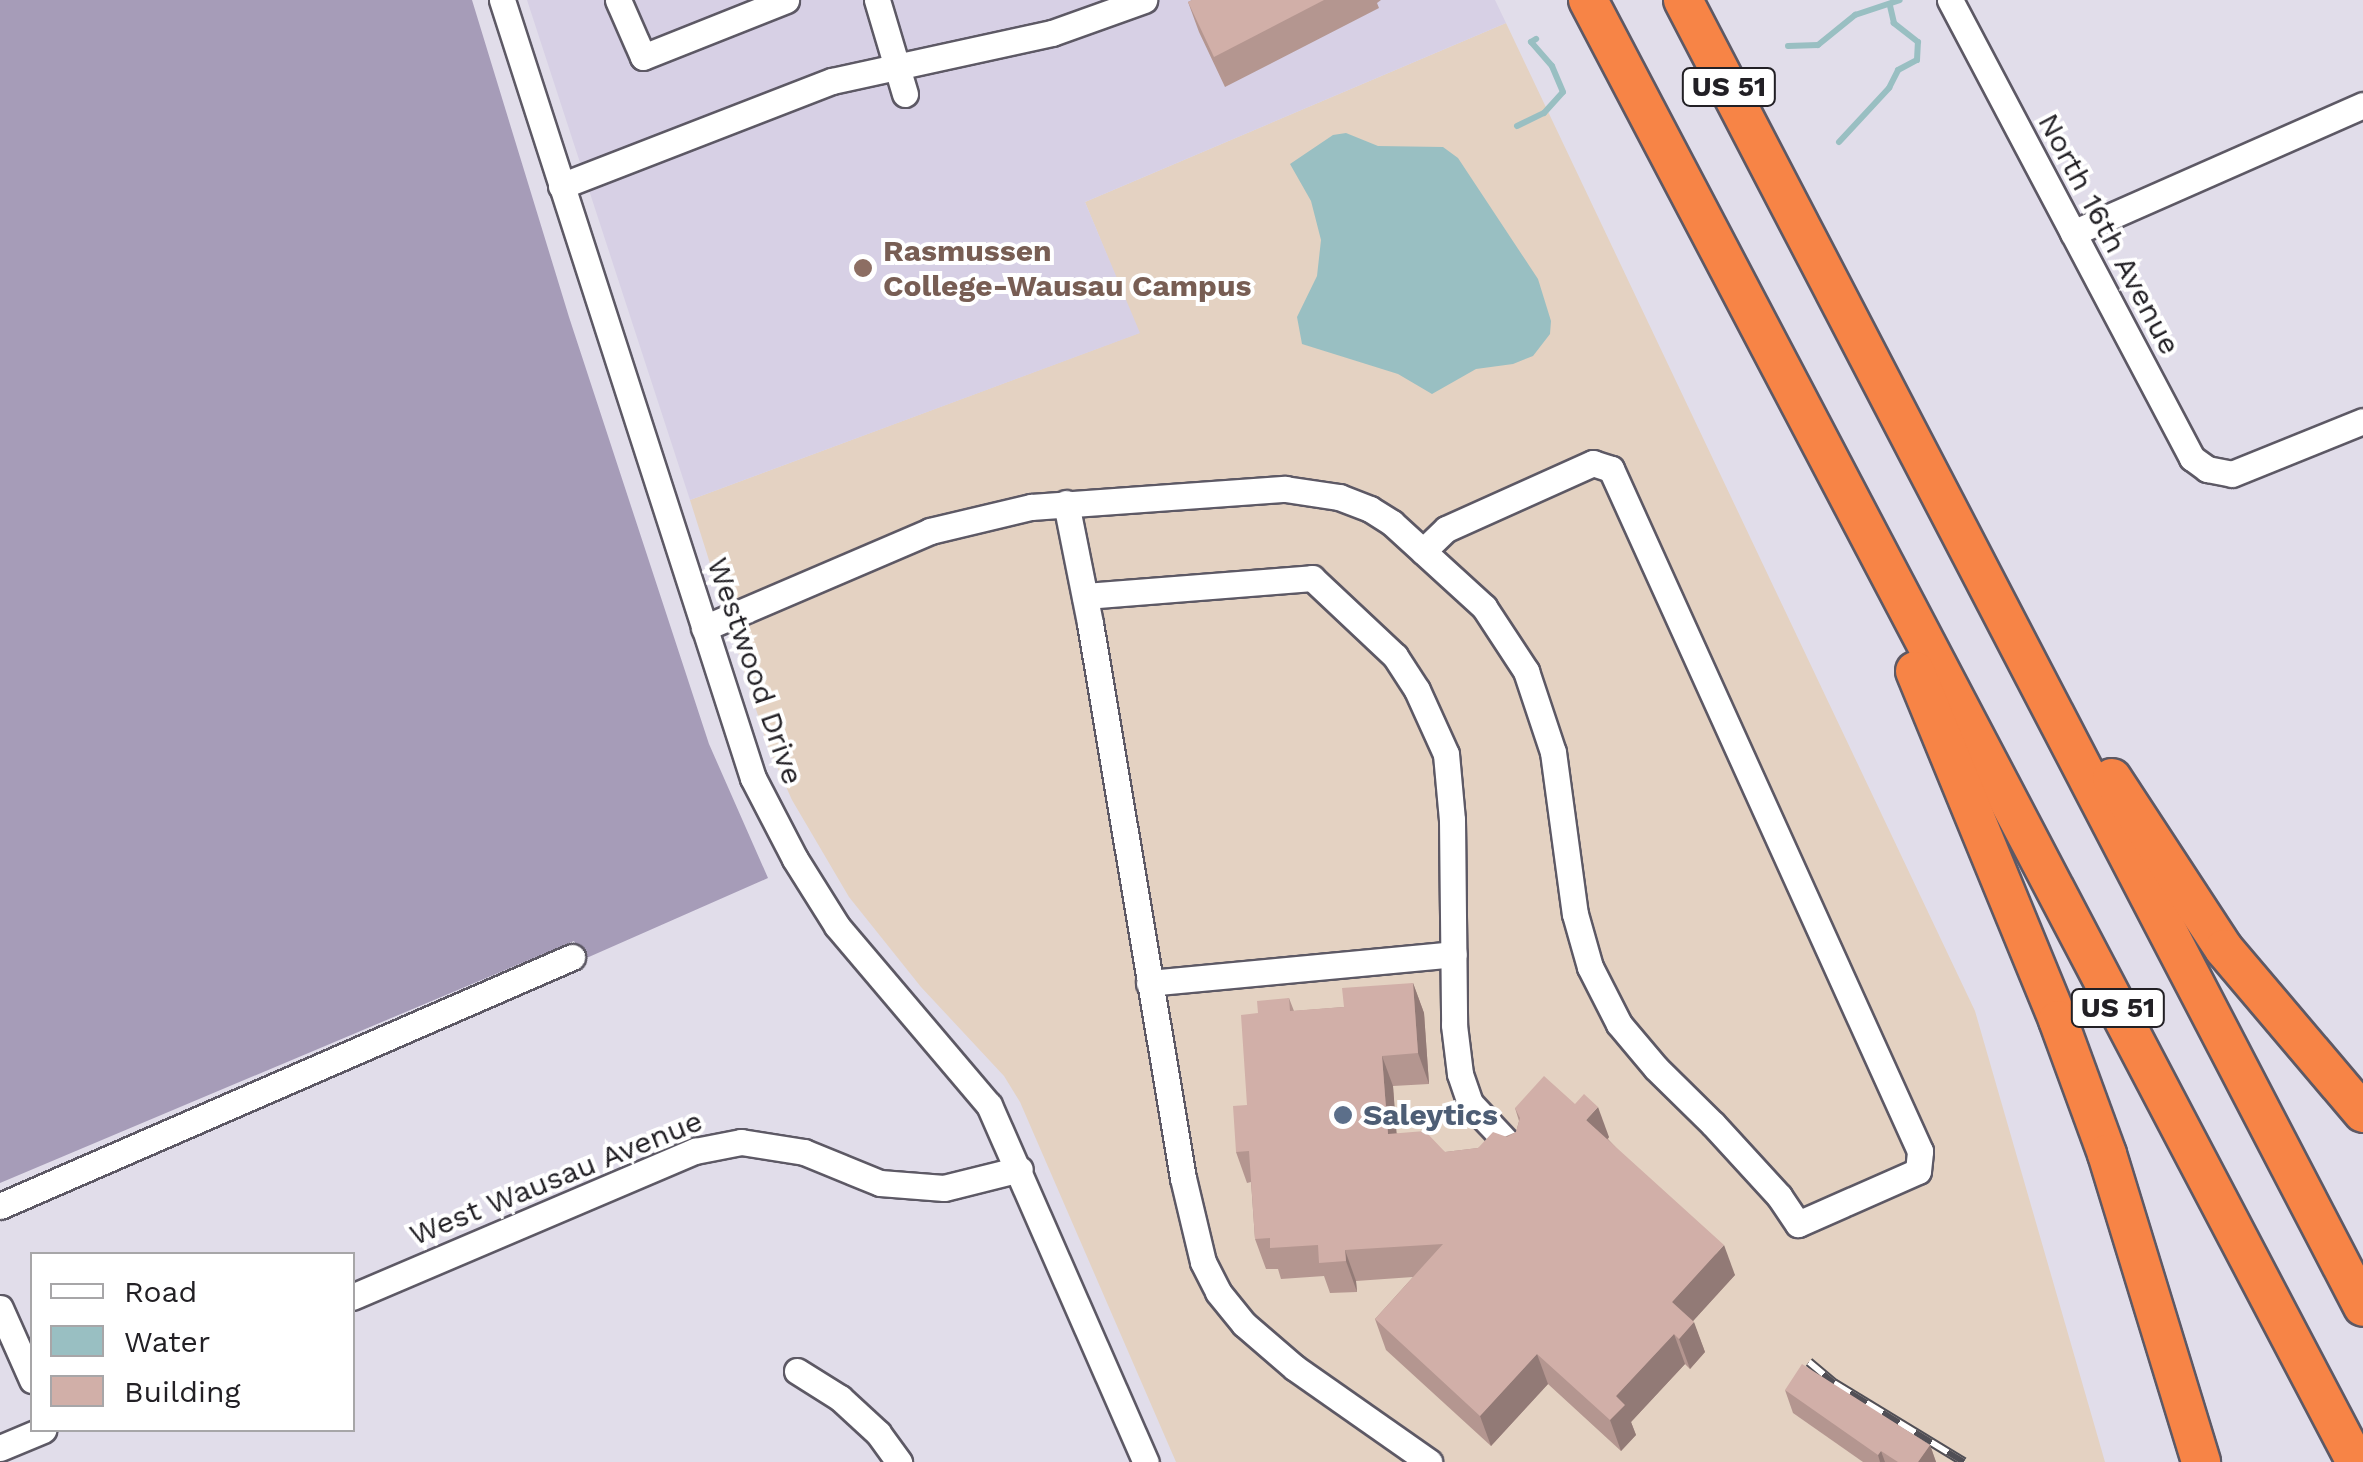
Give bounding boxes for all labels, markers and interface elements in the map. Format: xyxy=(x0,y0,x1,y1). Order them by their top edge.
road number: US 51 xyxy=(1682,64,1776,110)
street label: North 16th Avenue xyxy=(2030,106,2188,362)
place label: Rasmussen College-Wausau Campus xyxy=(883,233,1251,304)
marker: Rasmussen College-Wausau Campus xyxy=(852,257,874,279)
street label: Westwood Drive xyxy=(699,553,811,789)
road number: US 51 xyxy=(2070,985,2166,1031)
place label: Saleytics xyxy=(1363,1097,1498,1133)
street label: West Wausau Avenue xyxy=(403,1102,709,1254)
marker: Saleytics xyxy=(1332,1104,1354,1126)
legend xyxy=(30,1252,355,1432)
text: Road xyxy=(124,1274,197,1309)
text: Water xyxy=(124,1324,210,1359)
text: Building xyxy=(124,1374,241,1409)

